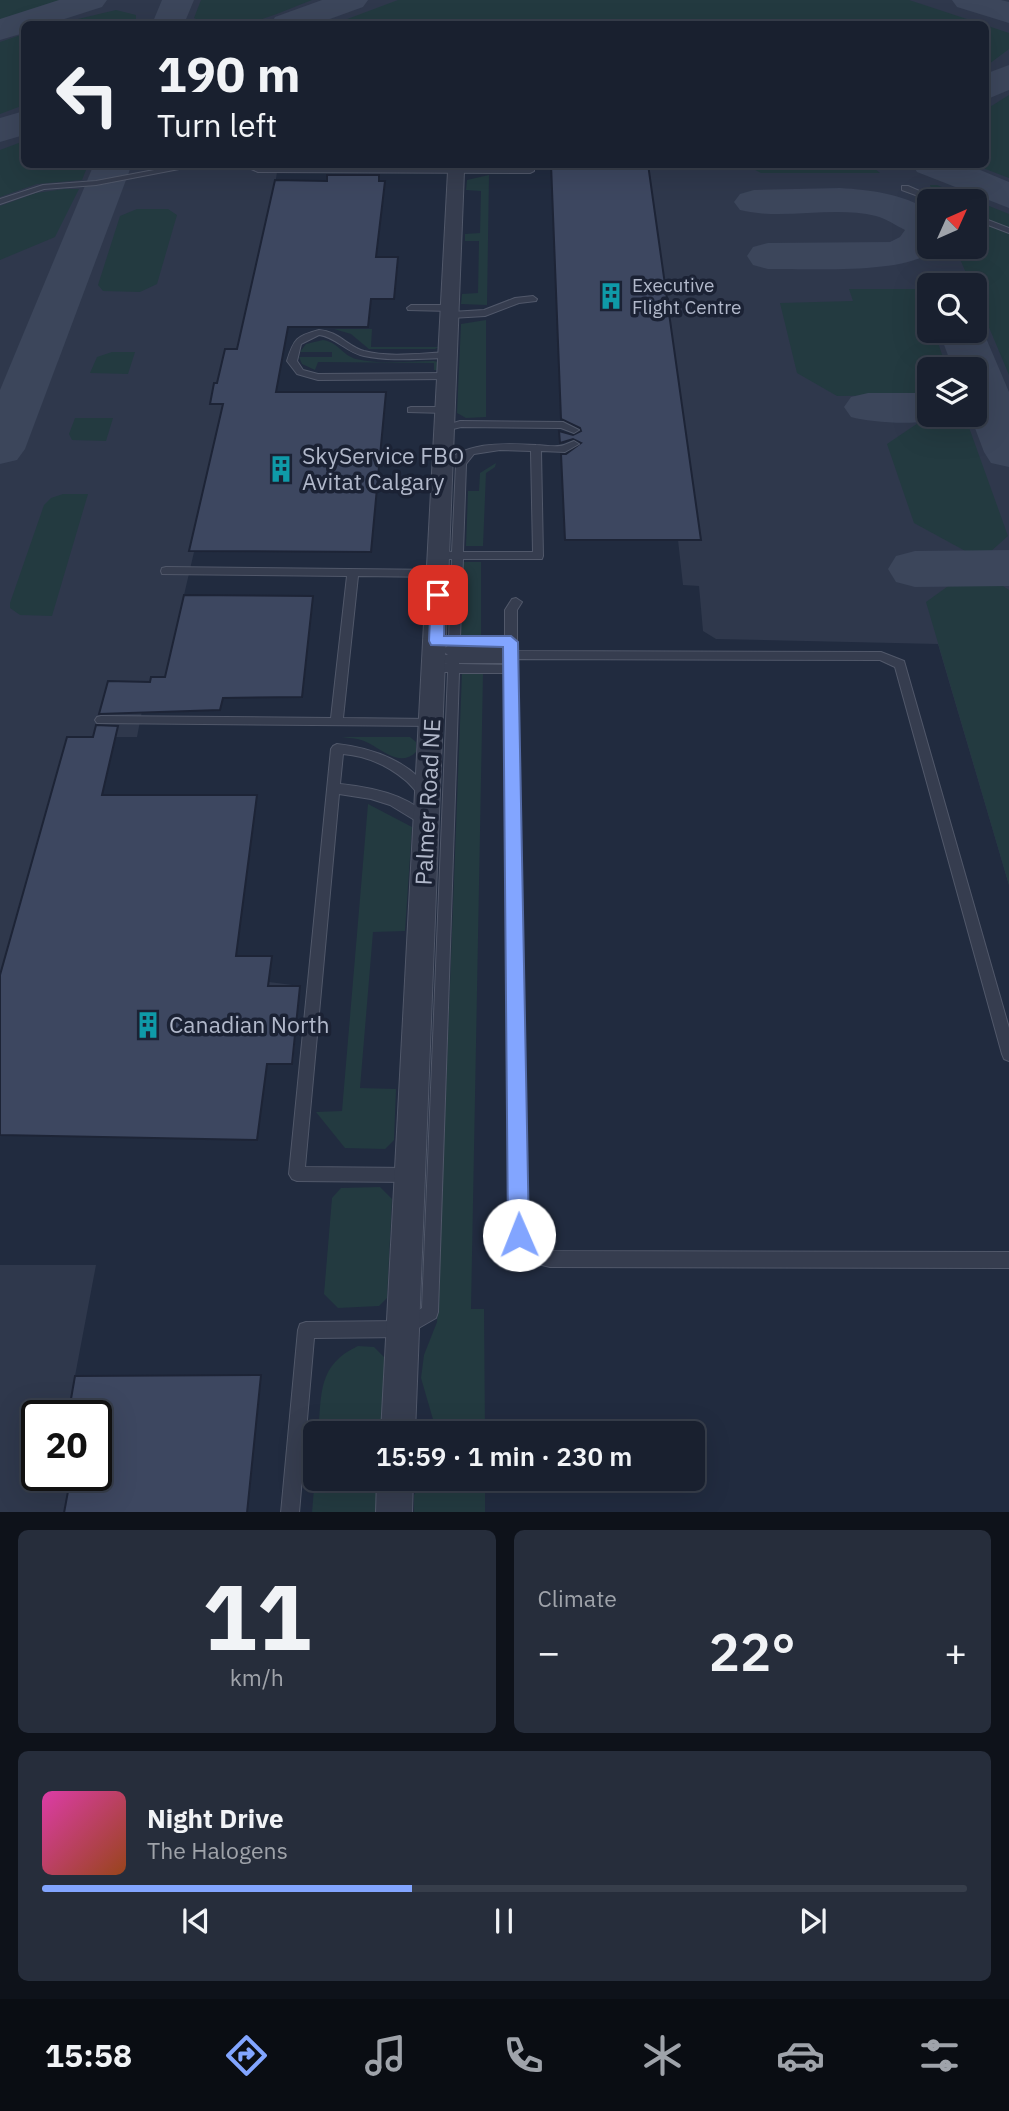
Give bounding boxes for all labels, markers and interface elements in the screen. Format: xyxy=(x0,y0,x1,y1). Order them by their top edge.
text: 190 m xyxy=(157,42,301,105)
icon: left xyxy=(42,49,133,140)
text: Turn left xyxy=(157,104,277,146)
north arrow xyxy=(917,189,987,259)
map controls xyxy=(917,189,987,427)
place label: Executive Flight Centre xyxy=(632,273,742,319)
button: search xyxy=(917,273,987,343)
building icon: Executive Flight Centre xyxy=(596,281,626,311)
button: layers xyxy=(917,357,987,427)
place label: SkyService FBO Avitat Calgary xyxy=(302,440,464,496)
building icon: SkyService FBO Avitat Calgary xyxy=(266,454,296,484)
pin xyxy=(408,565,468,625)
icon: arrive xyxy=(419,576,457,614)
street label: Palmer Road NE xyxy=(408,718,446,886)
place label: Canadian North xyxy=(169,1009,330,1039)
building icon: Canadian North xyxy=(133,1010,163,1040)
position arrow xyxy=(482,1198,556,1272)
speed limit sign: 20 xyxy=(21,1400,112,1491)
text: 15:59 · 1 min · 230 m xyxy=(376,1439,632,1473)
text: 11 xyxy=(202,1557,311,1675)
text: Climate xyxy=(538,1583,617,1613)
text: 22° xyxy=(709,1618,796,1685)
text: − xyxy=(538,1627,560,1676)
text: + xyxy=(944,1627,967,1676)
text: km/h xyxy=(230,1662,284,1692)
text: Night Drive xyxy=(147,1801,284,1835)
text: The Halogens xyxy=(147,1835,288,1865)
icon: previous xyxy=(177,1902,215,1940)
icon: pause xyxy=(485,1902,523,1940)
icon: next xyxy=(794,1902,832,1940)
icon: directions xyxy=(222,2031,271,2080)
icon: music xyxy=(361,2031,410,2080)
icon: phone xyxy=(499,2031,548,2080)
icon: climate xyxy=(638,2031,687,2080)
icon: car xyxy=(776,2031,825,2080)
icon: filters xyxy=(915,2031,964,2080)
text: 15:58 xyxy=(45,2034,132,2076)

